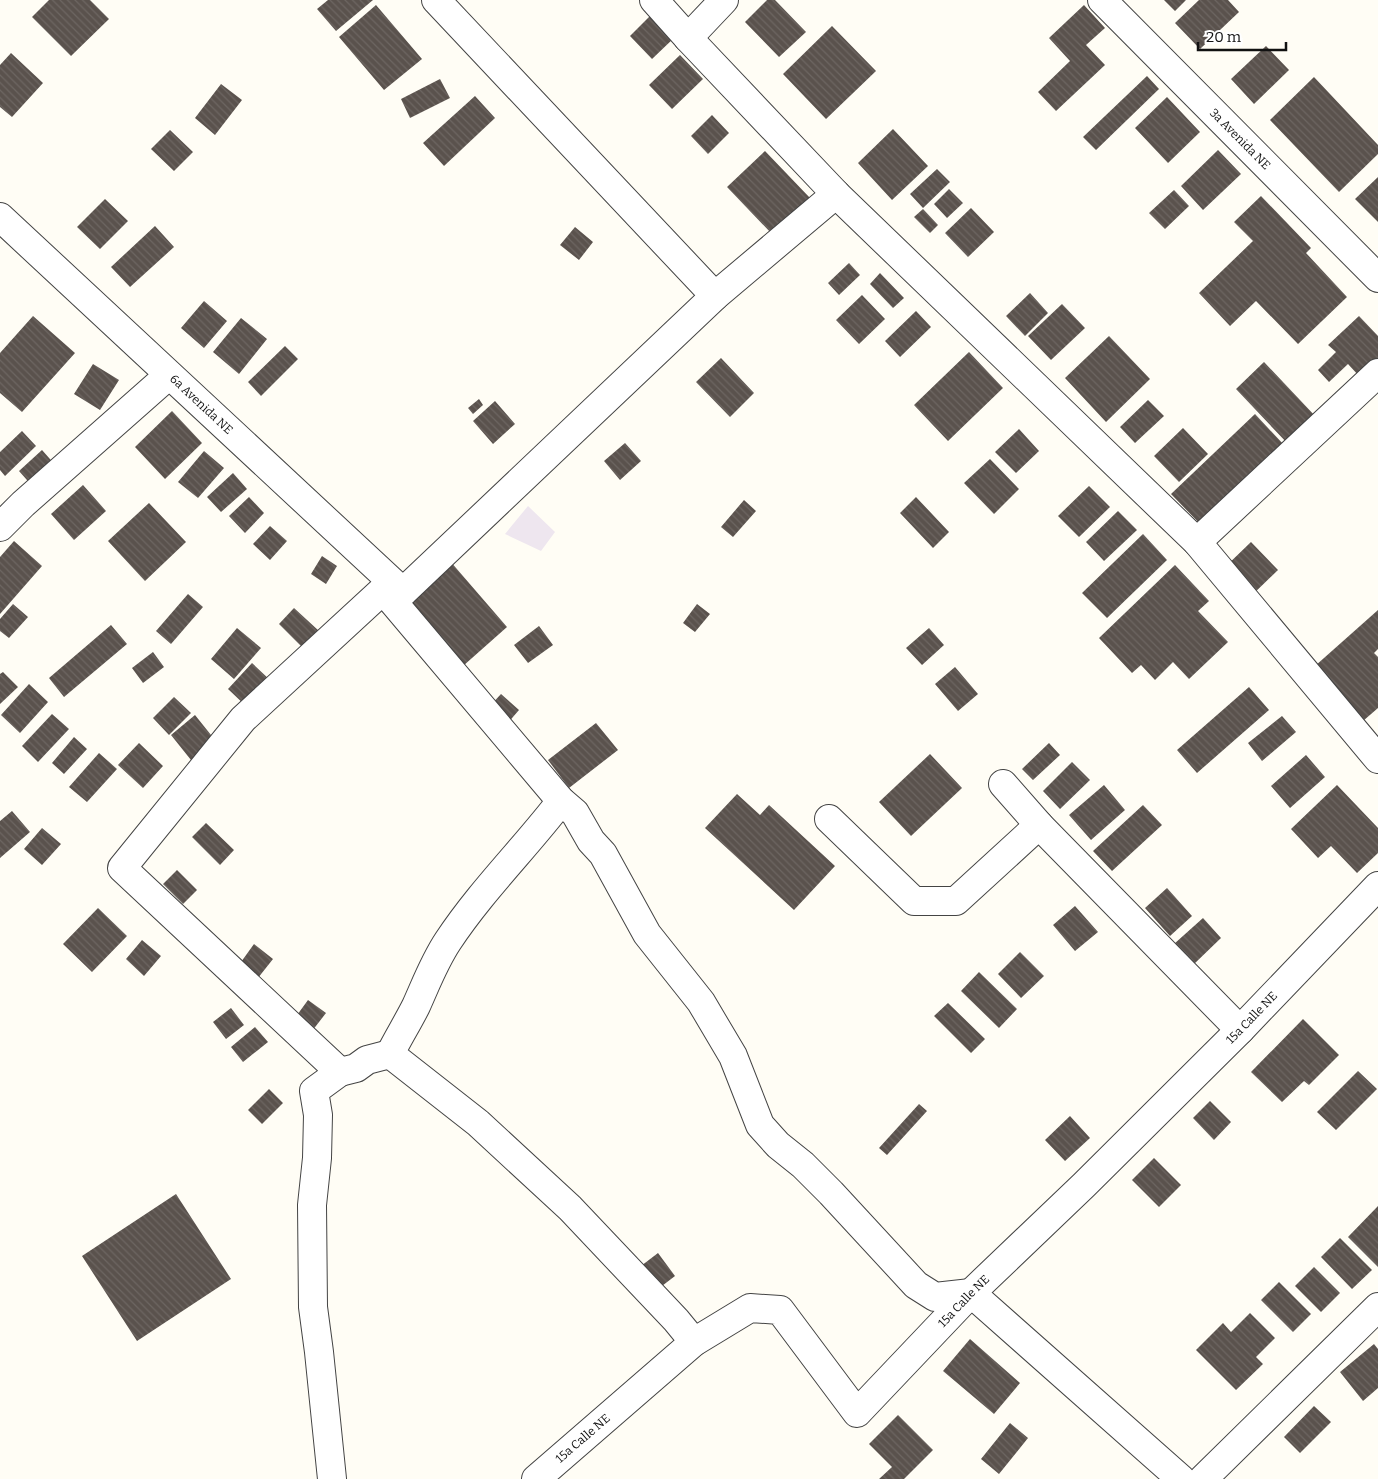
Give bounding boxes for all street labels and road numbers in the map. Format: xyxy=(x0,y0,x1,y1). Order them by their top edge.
street label: 3a Avenida NE xyxy=(1207,106,1273,173)
street label: 6a Avenida NE xyxy=(167,372,236,437)
street label: 15a Calle NE xyxy=(1223,989,1280,1047)
street label: 15a Calle NE xyxy=(935,1272,992,1330)
street label: 15a Calle NE xyxy=(553,1411,613,1466)

